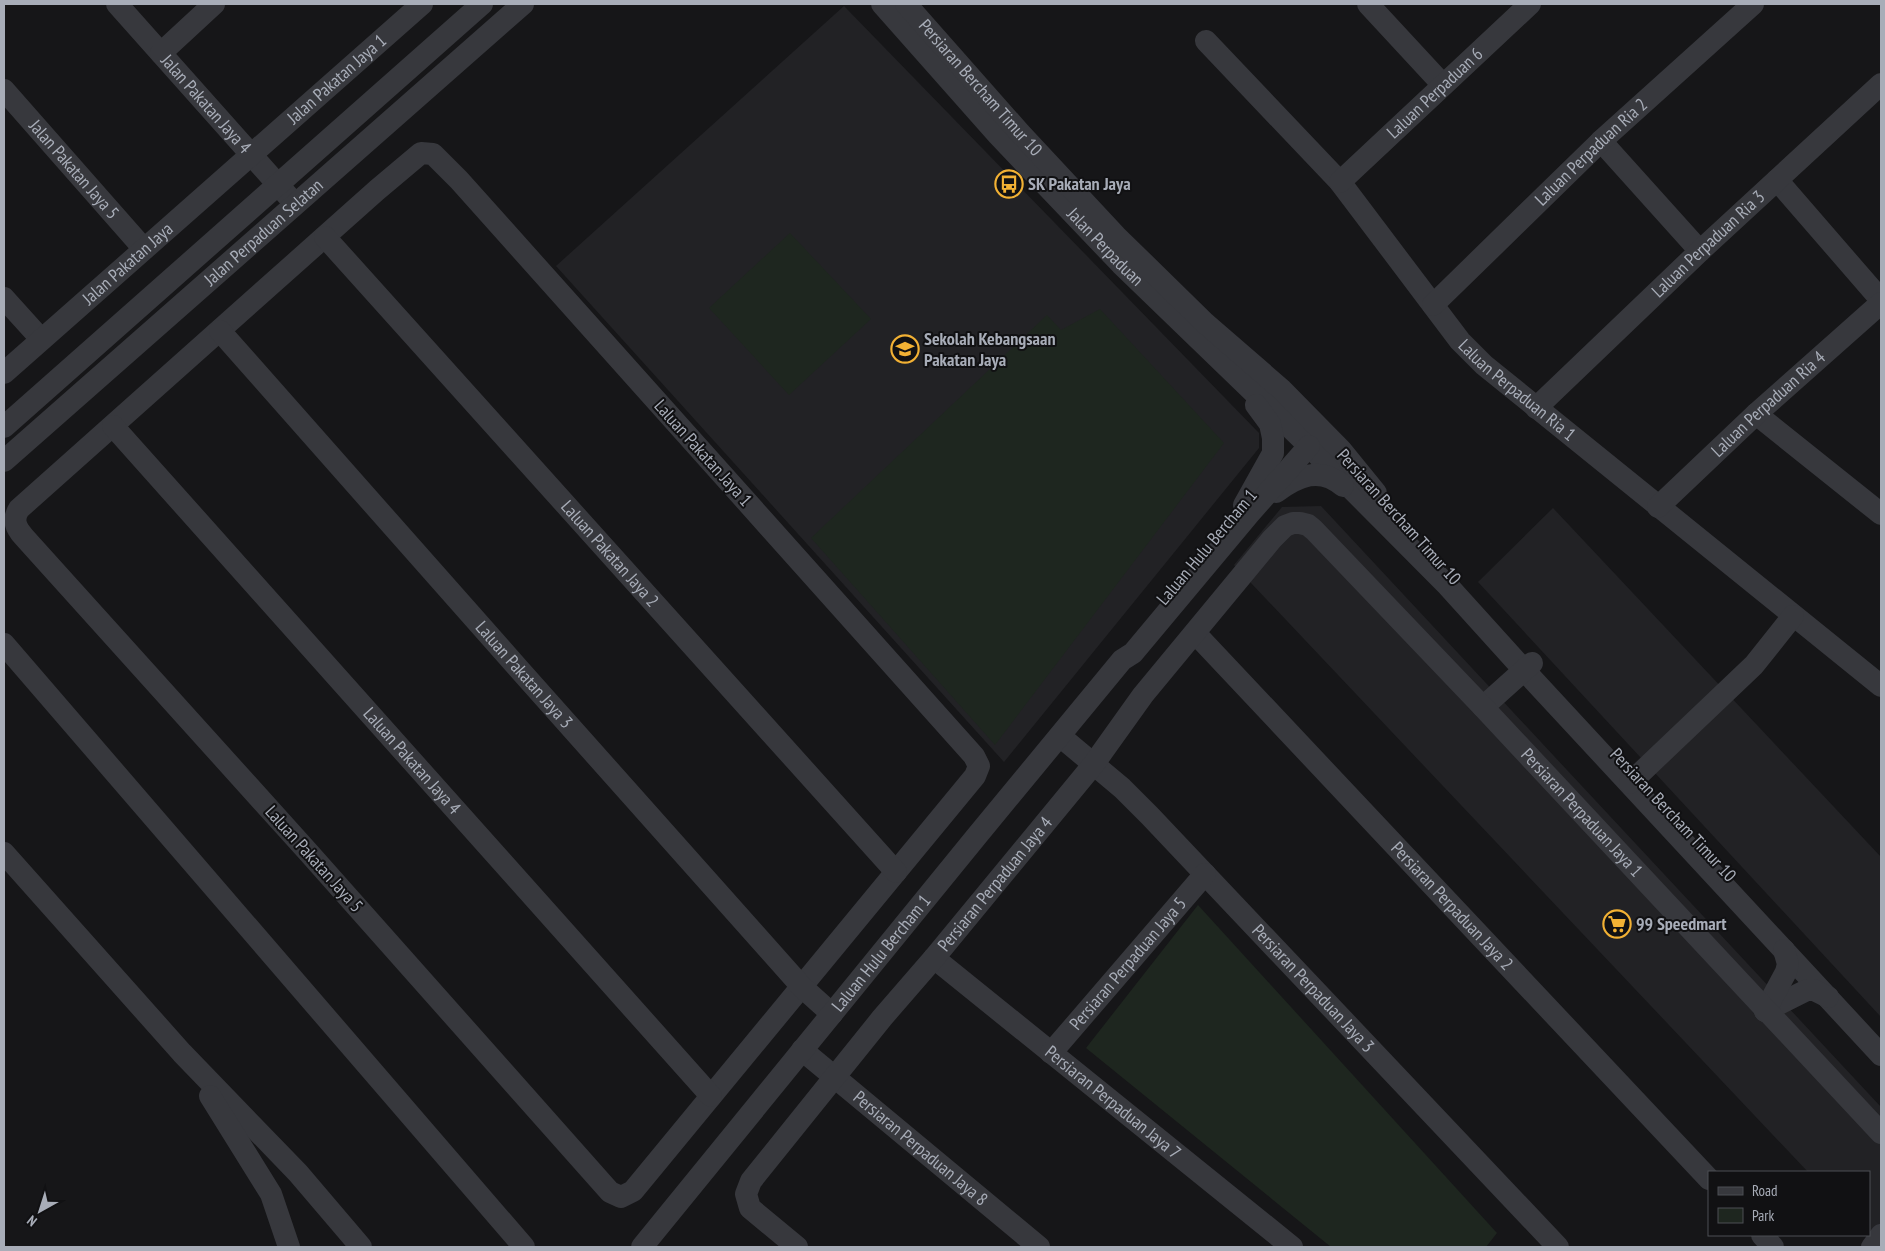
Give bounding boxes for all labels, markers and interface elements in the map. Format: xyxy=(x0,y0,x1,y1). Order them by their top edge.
street label: Persiaran Bercham Timur 10 xyxy=(914,14,1047,161)
street label: Jalan Pakatan Jaya 1 xyxy=(281,29,391,129)
street label: Laluan Perpaduan 6 xyxy=(1382,42,1487,143)
street label: Jalan Pakatan Jaya 4 xyxy=(156,49,257,158)
street label: Laluan Perpaduan Ria 2 xyxy=(1530,93,1652,210)
street label: Jalan Pakatan Jaya 5 xyxy=(24,114,124,224)
bus stop icon: SK Pakatan Jaya xyxy=(994,169,1024,199)
place label: SK Pakatan Jaya xyxy=(1028,172,1131,195)
street label: Jalan Perpaduan Selatan xyxy=(198,173,328,291)
street label: Laluan Perpaduan Ria 3 xyxy=(1647,185,1769,302)
street label: Jalan Perpaduan xyxy=(1062,202,1149,291)
street label: Jalan Pakatan Jaya xyxy=(77,217,177,310)
place label: Sekolah Kebangsaan Pakatan Jaya xyxy=(924,327,1055,371)
school or university icon: Sekolah Kebangsaan Pakatan Jaya xyxy=(890,334,920,364)
street label: Laluan Perpaduan Ria 1 xyxy=(1454,334,1581,446)
street label: Laluan Perpaduan Ria 4 xyxy=(1706,346,1830,462)
street label: Laluan Pakatan Jaya 1 xyxy=(649,395,757,511)
street label: Persiaran Bercham Timur 10 xyxy=(1332,444,1466,589)
street label: Laluan Hulu Bercham 1 xyxy=(1151,484,1262,609)
street label: Laluan Pakatan Jaya 2 xyxy=(556,495,664,612)
street label: Laluan Pakatan Jaya 3 xyxy=(471,616,578,733)
street label: Laluan Pakatan Jaya 4 xyxy=(359,702,466,819)
street label: Persiaran Perpaduan Jaya 1 xyxy=(1516,743,1648,882)
street label: Persiaran Bercham Timur 10 xyxy=(1605,743,1741,886)
street label: Laluan Pakatan Jaya 5 xyxy=(260,801,368,917)
street label: Persiaran Perpaduan Jaya 4 xyxy=(932,811,1057,956)
street label: Persiaran Perpaduan Jaya 2 xyxy=(1386,837,1518,975)
street label: Laluan Hulu Bercham 1 xyxy=(826,889,936,1016)
street label: Persiaran Perpaduan Jaya 5 xyxy=(1064,892,1191,1034)
supermarket icon: 99 Speedmart xyxy=(1602,909,1632,939)
place label: 99 Speedmart xyxy=(1636,912,1727,935)
street label: Persiaran Perpaduan Jaya 3 xyxy=(1247,919,1380,1057)
street label: Persiaran Perpaduan Jaya 7 xyxy=(1041,1040,1186,1164)
street label: Persiaran Perpaduan Jaya 8 xyxy=(849,1085,993,1211)
legend xyxy=(1708,1171,1870,1236)
text: Road xyxy=(1752,1181,1778,1200)
north arrow xyxy=(15,1186,65,1236)
text: Park xyxy=(1752,1206,1774,1225)
text: N xyxy=(23,1212,40,1230)

